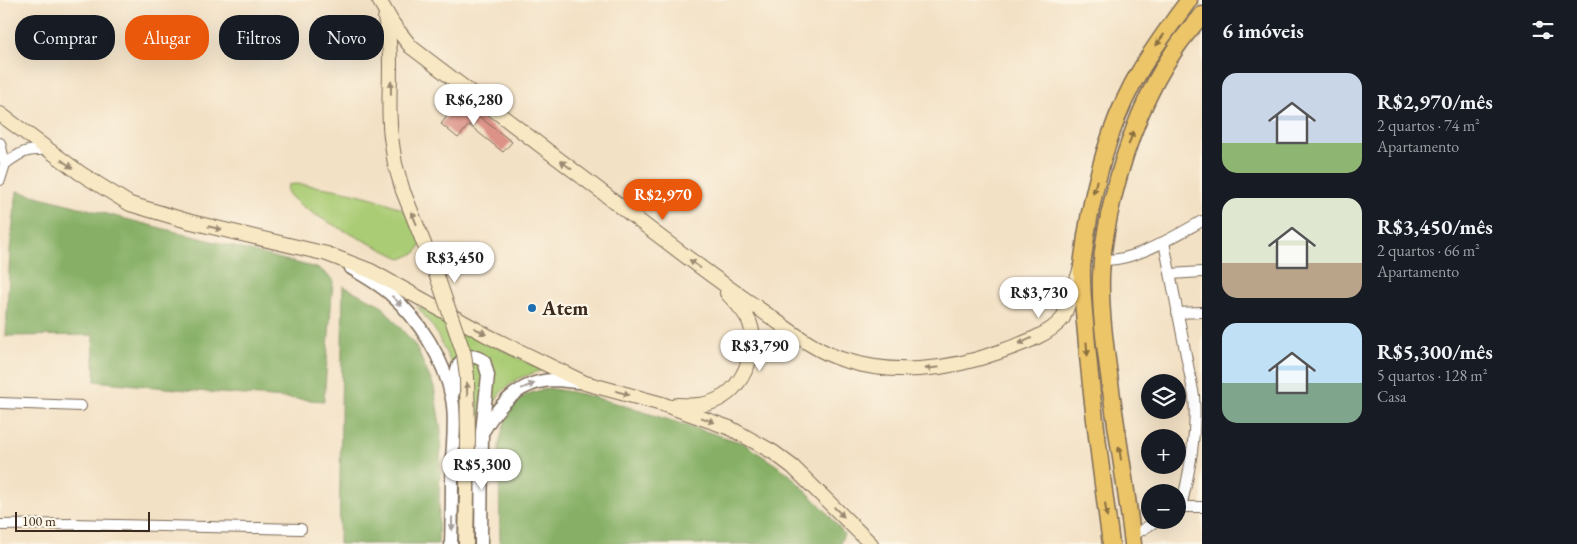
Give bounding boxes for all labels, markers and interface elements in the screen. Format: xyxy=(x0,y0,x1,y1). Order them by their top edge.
chip: Comprar xyxy=(15,15,115,60)
chip: Alugar xyxy=(125,15,209,60)
chip: Filtros xyxy=(219,15,299,60)
chip: Novo xyxy=(309,15,384,60)
icon: filters xyxy=(1529,16,1557,44)
text: 6 imóveis xyxy=(1222,17,1304,44)
one-way arrow xyxy=(1155,33,1165,46)
one-way arrow xyxy=(387,80,395,96)
pin: R$6,280 xyxy=(428,84,520,126)
text: R$2,970/mês xyxy=(1377,88,1493,115)
text: R$6,280 xyxy=(445,89,503,110)
icon: home xyxy=(1262,93,1322,153)
text: 2 quartos · 74 m² xyxy=(1377,115,1480,136)
one-way arrow xyxy=(1128,130,1135,145)
text: Apartamento xyxy=(1377,136,1459,157)
one-way arrow xyxy=(60,159,74,169)
one-way arrow xyxy=(559,160,573,170)
pin: R$2,970 xyxy=(617,178,709,221)
one-way arrow xyxy=(1091,180,1099,195)
text: R$2,970 xyxy=(634,184,692,205)
one-way arrow xyxy=(410,210,418,225)
text: R$3,450/mês xyxy=(1377,213,1493,240)
icon: home xyxy=(1262,218,1322,278)
one-way arrow xyxy=(207,224,222,232)
text: 2 quartos · 66 m² xyxy=(1377,240,1480,261)
pin: R$3,450 xyxy=(409,242,501,284)
text: R$3,450 xyxy=(426,247,484,268)
one-way arrow xyxy=(689,258,702,269)
text: Apartamento xyxy=(1377,261,1459,282)
pin: R$3,730 xyxy=(993,276,1085,319)
text: R$3,730 xyxy=(1010,282,1068,303)
one-way arrow xyxy=(390,294,402,306)
place label: Atem xyxy=(541,295,588,321)
marker: Atem xyxy=(526,302,538,314)
one-way arrow xyxy=(473,327,487,335)
pin: R$3,790 xyxy=(714,330,806,372)
text: R$3,790 xyxy=(731,335,789,356)
one-way arrow xyxy=(1018,338,1032,346)
text: R$5,300/mês xyxy=(1377,338,1493,365)
one-way arrow xyxy=(1084,341,1092,357)
icon: home xyxy=(1262,343,1322,403)
one-way arrow xyxy=(924,364,940,372)
text: 5 quartos · 128 m² xyxy=(1377,365,1488,386)
map controls xyxy=(1141,374,1186,529)
button: layers xyxy=(1141,374,1186,419)
one-way arrow xyxy=(463,381,471,397)
one-way arrow xyxy=(521,382,535,390)
text: Casa xyxy=(1377,386,1406,407)
one-way arrow xyxy=(616,390,631,398)
one-way arrow xyxy=(701,416,716,424)
button: + xyxy=(1141,429,1186,474)
one-way arrow xyxy=(1116,444,1124,460)
pin: R$5,300 xyxy=(436,448,528,491)
text: R$5,300 xyxy=(453,454,511,475)
button: − xyxy=(1141,484,1186,529)
one-way arrow xyxy=(1103,502,1111,518)
one-way arrow xyxy=(833,506,845,518)
scale bar xyxy=(15,509,150,532)
text: 100 m xyxy=(22,512,56,530)
one-way arrow xyxy=(447,516,455,532)

